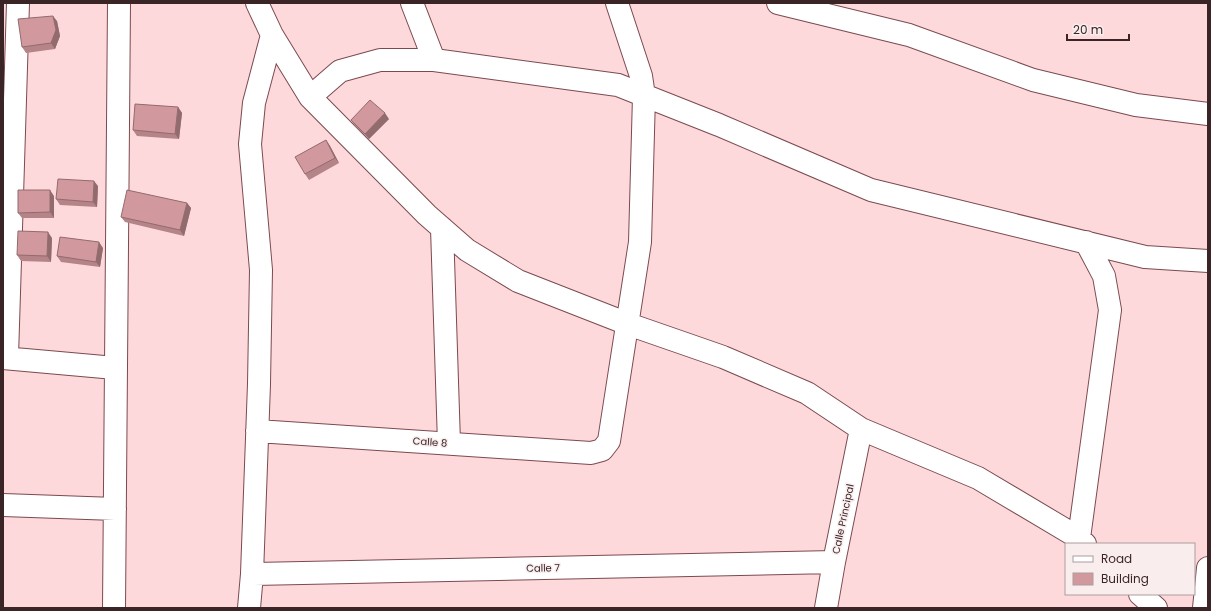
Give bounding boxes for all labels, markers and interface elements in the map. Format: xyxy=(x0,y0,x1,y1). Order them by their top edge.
scale bar xyxy=(1067,16,1129,42)
text: 20 m xyxy=(1073,21,1103,38)
street label: Calle 8 xyxy=(412,433,448,451)
street label: Calle Principal xyxy=(828,483,858,555)
legend xyxy=(1065,543,1195,595)
text: Road xyxy=(1101,550,1132,567)
street label: Calle 7 xyxy=(526,560,561,576)
text: Building xyxy=(1101,570,1149,587)

